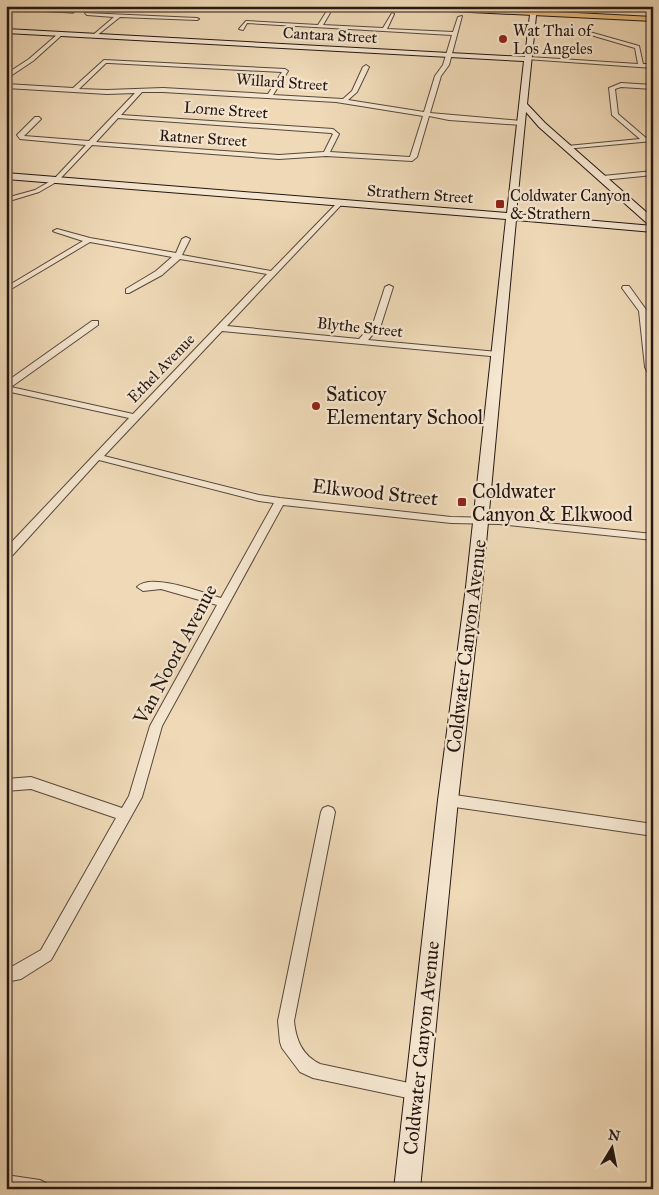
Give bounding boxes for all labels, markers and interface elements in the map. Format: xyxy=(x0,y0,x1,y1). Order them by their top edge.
place label: Wat Thai of Los Angeles xyxy=(513,21,594,59)
street label: Cantara Street xyxy=(282,23,378,47)
marker: Wat Thai of Los Angeles xyxy=(497,33,509,45)
street label: Willard Street xyxy=(235,69,329,95)
street label: Lorne Street xyxy=(183,98,269,122)
street label: Ratner Street xyxy=(158,125,248,151)
street label: Strathern Street xyxy=(366,181,474,207)
place label: Coldwater Canyon & Strathern xyxy=(510,186,631,223)
marker: Coldwater Canyon & Strathern xyxy=(494,198,506,210)
street label: Blythe Street xyxy=(316,313,404,341)
street label: Ethel Avenue xyxy=(123,329,199,406)
place label: Saticoy Elementary School xyxy=(326,382,484,429)
marker: Saticoy Elementary School xyxy=(310,400,322,412)
street label: Elkwood Street xyxy=(311,473,439,511)
place label: Coldwater Canyon & Elkwood xyxy=(472,479,633,526)
marker: Coldwater Canyon & Elkwood xyxy=(456,496,468,508)
street label: Coldwater Canyon Avenue xyxy=(441,538,491,754)
street label: Van Noord Avenue xyxy=(128,580,222,729)
street label: Coldwater Canyon Avenue xyxy=(398,940,444,1156)
north arrow xyxy=(586,1122,636,1172)
text: N xyxy=(607,1126,622,1145)

